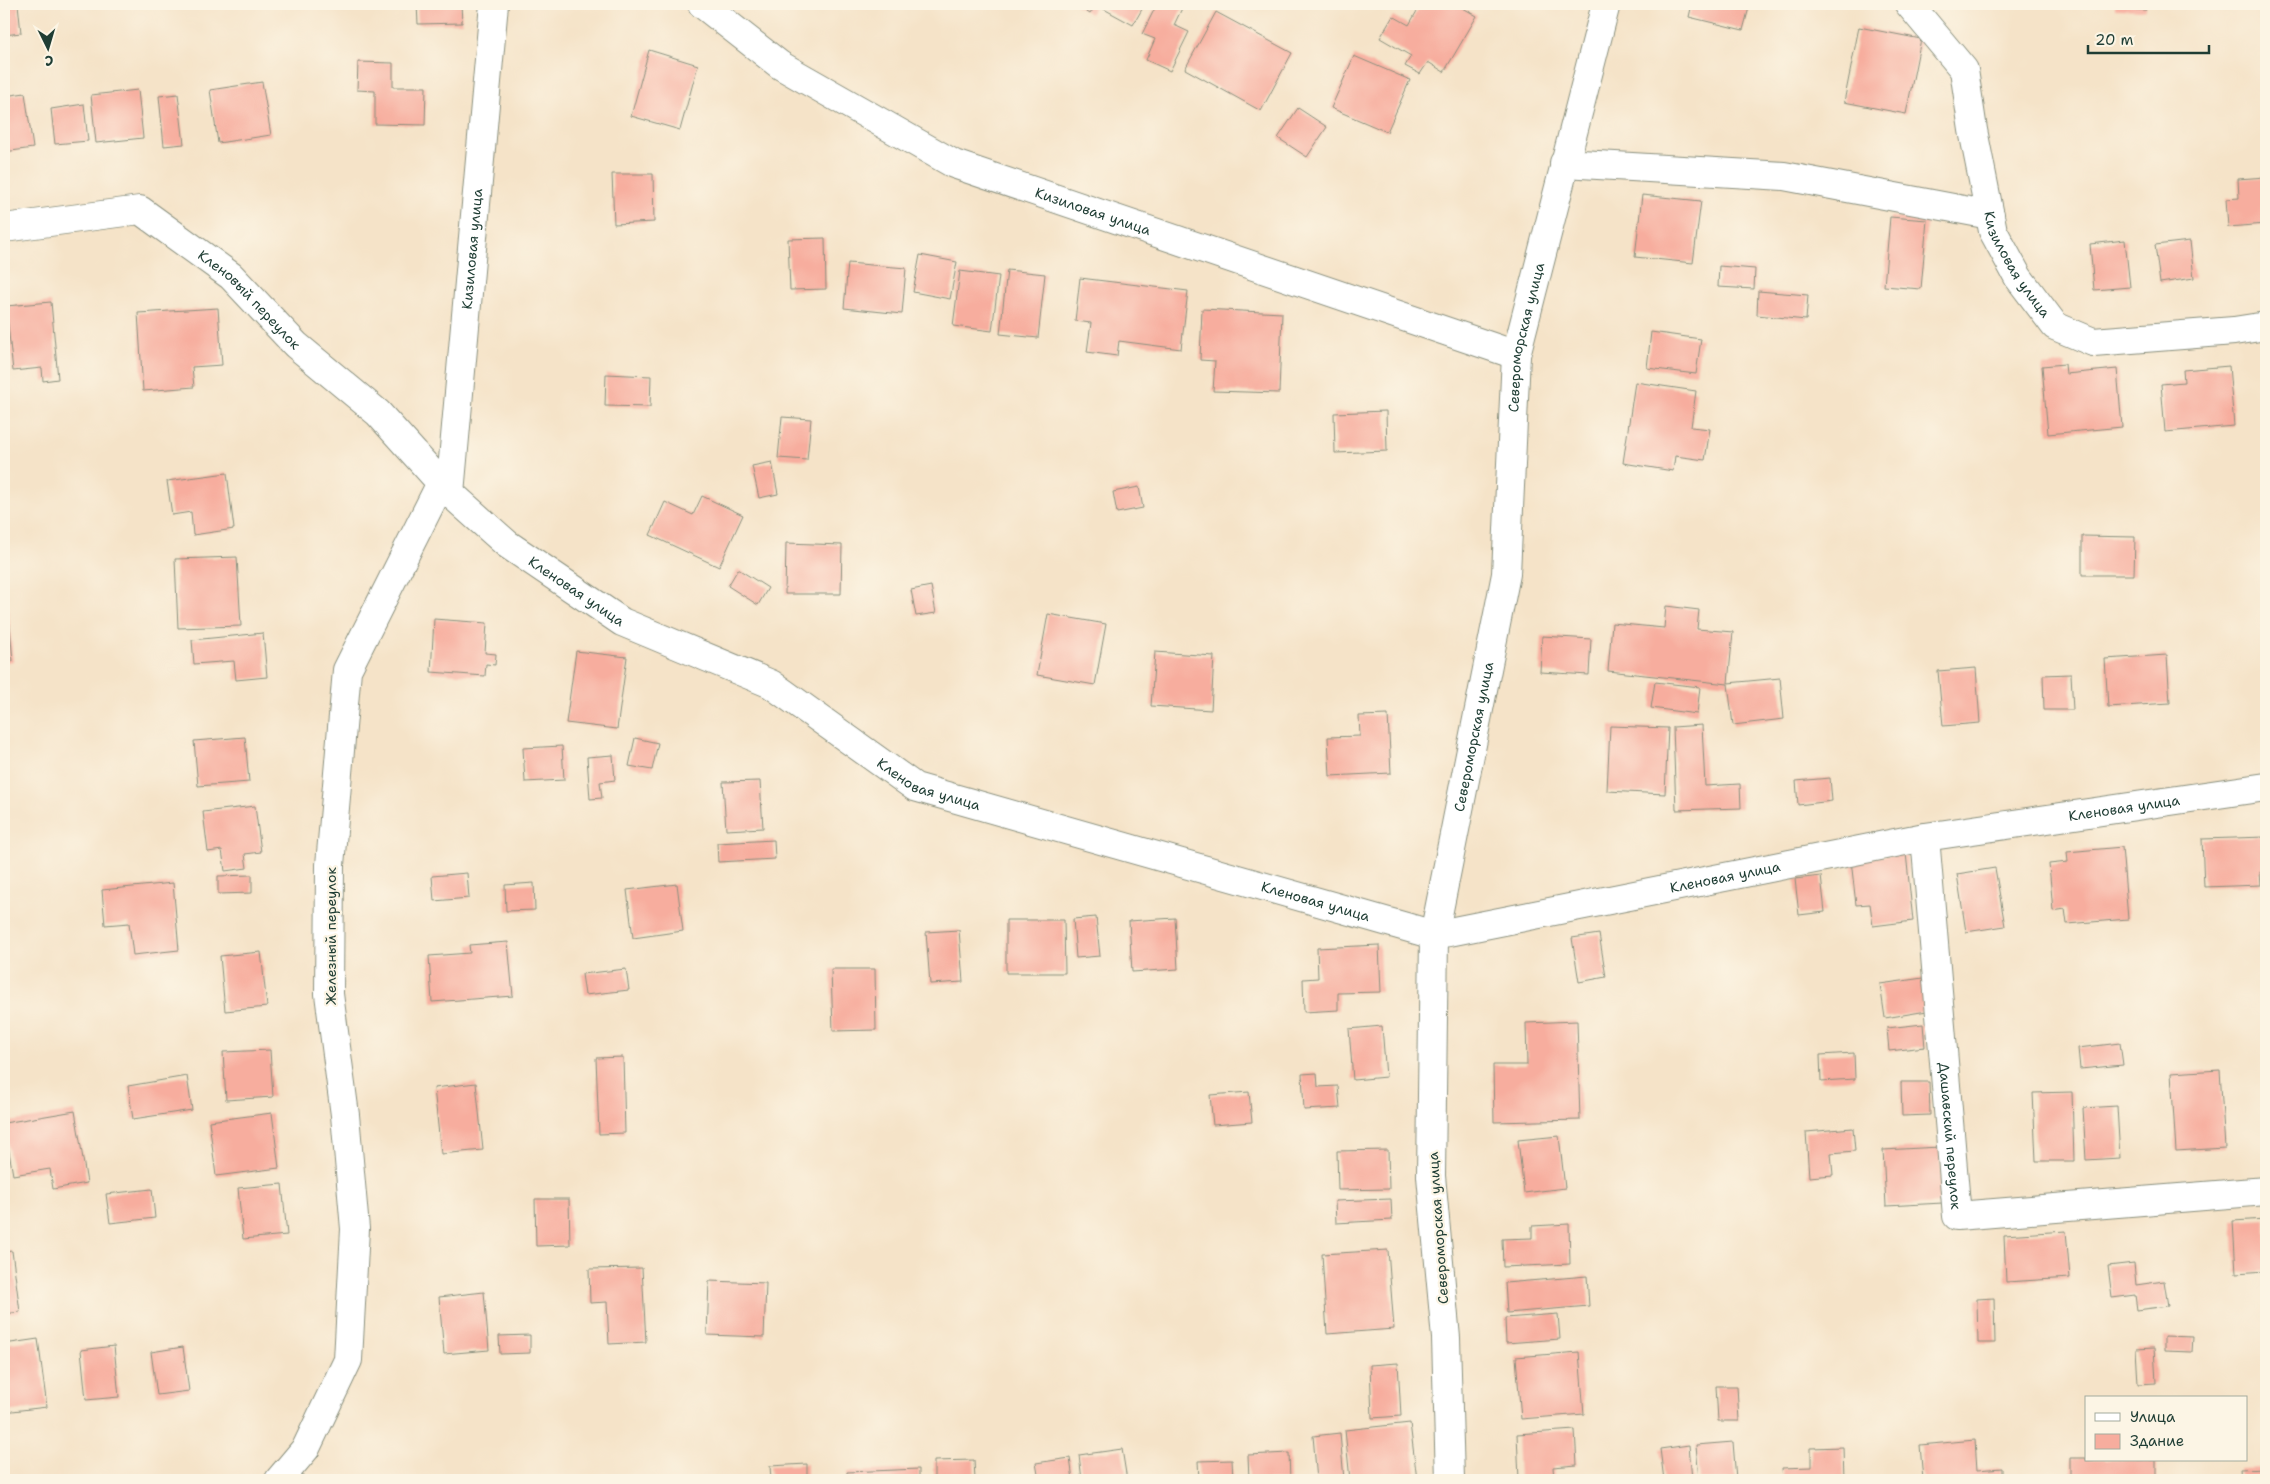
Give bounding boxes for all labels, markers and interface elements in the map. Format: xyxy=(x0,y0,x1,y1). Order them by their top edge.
north arrow xyxy=(22,22,72,72)
scale bar xyxy=(2088,22,2209,54)
text: 20 m xyxy=(2095,30,2134,50)
text: С xyxy=(44,52,54,70)
street label: Кизиловая улица xyxy=(1033,183,1153,239)
street label: Кизиловая улица xyxy=(458,188,486,310)
street label: Кизиловая улица xyxy=(1980,210,2055,321)
street label: Кленовый переулок xyxy=(194,246,305,354)
street label: Североморская улица xyxy=(1504,260,1548,413)
street label: Кленовая улица xyxy=(525,552,628,630)
street label: Североморская улица xyxy=(1450,660,1497,813)
street label: Кленовая улица xyxy=(874,754,983,814)
street label: Кленовая улица xyxy=(2067,791,2181,825)
street label: Кленовая улица xyxy=(1668,857,1782,897)
street label: Железный переулок xyxy=(322,867,340,1005)
street label: Кленовая улица xyxy=(1259,877,1372,925)
street label: Дашавский переулок xyxy=(1935,1062,1965,1211)
street label: Североморская улица xyxy=(1424,1151,1452,1305)
legend xyxy=(2085,1396,2248,1462)
text: Улица xyxy=(2130,1407,2176,1427)
text: Здание xyxy=(2130,1431,2184,1451)

